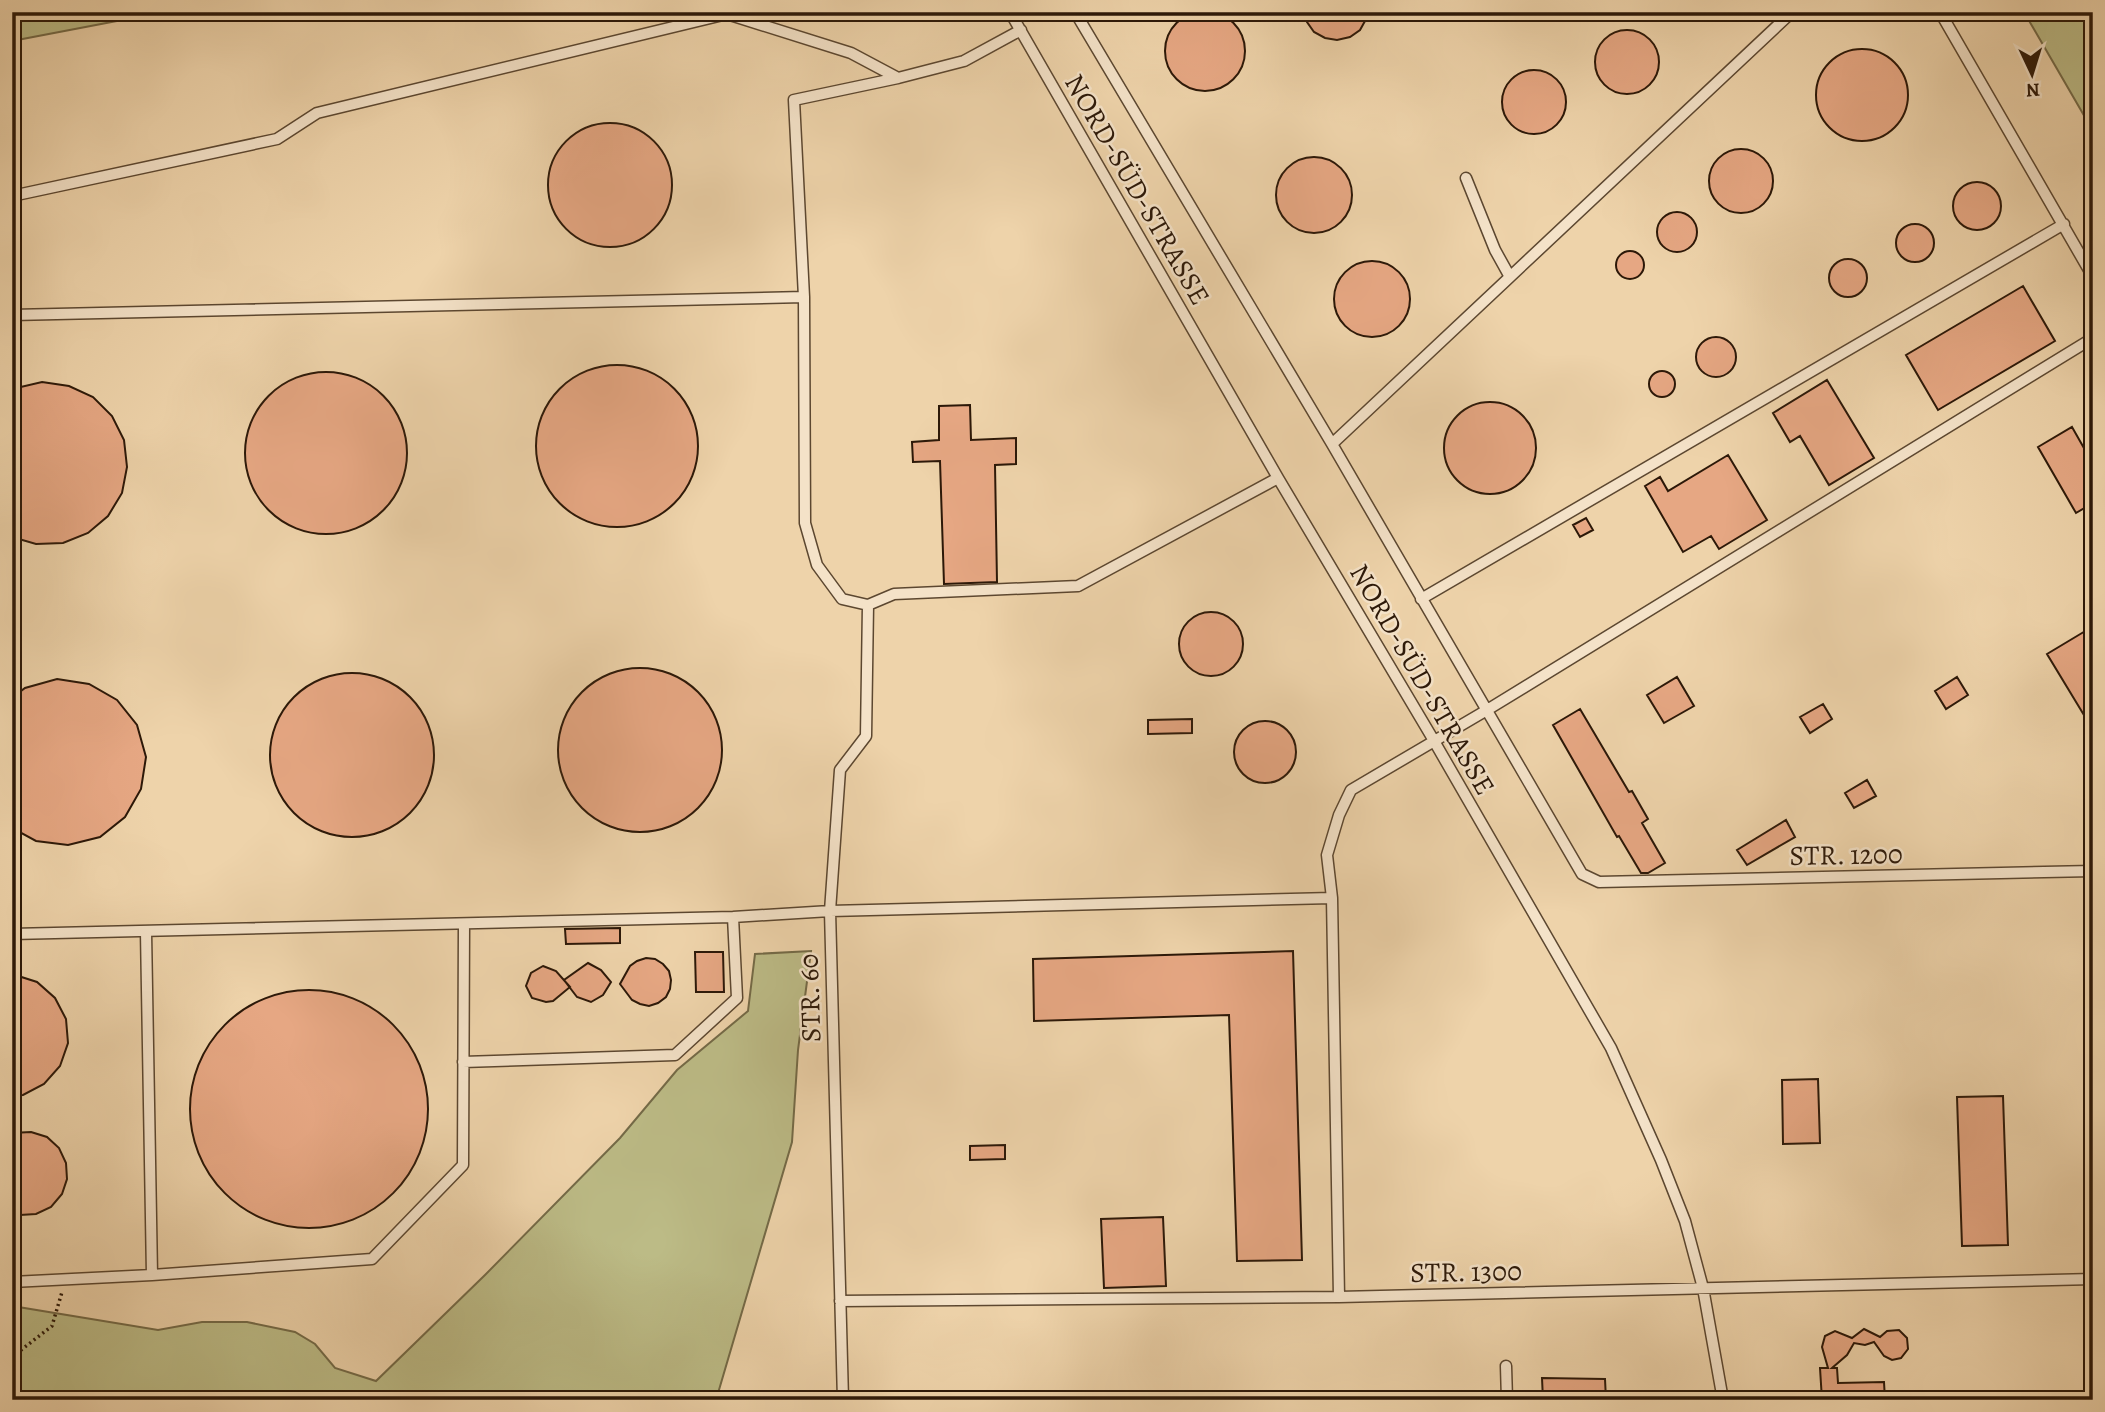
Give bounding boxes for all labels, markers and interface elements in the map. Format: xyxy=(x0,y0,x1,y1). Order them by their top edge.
north arrow xyxy=(1996,38,2066,108)
street label: NORD-SÜD-STRASSE xyxy=(1055,67,1219,312)
text: N xyxy=(2025,77,2041,103)
street label: NORD-SÜD-STRASSE xyxy=(1340,557,1504,802)
street label: STR. 1200 xyxy=(1789,835,1903,875)
street label: STR. 60 xyxy=(789,953,831,1043)
street label: STR. 1300 xyxy=(1410,1252,1522,1292)

